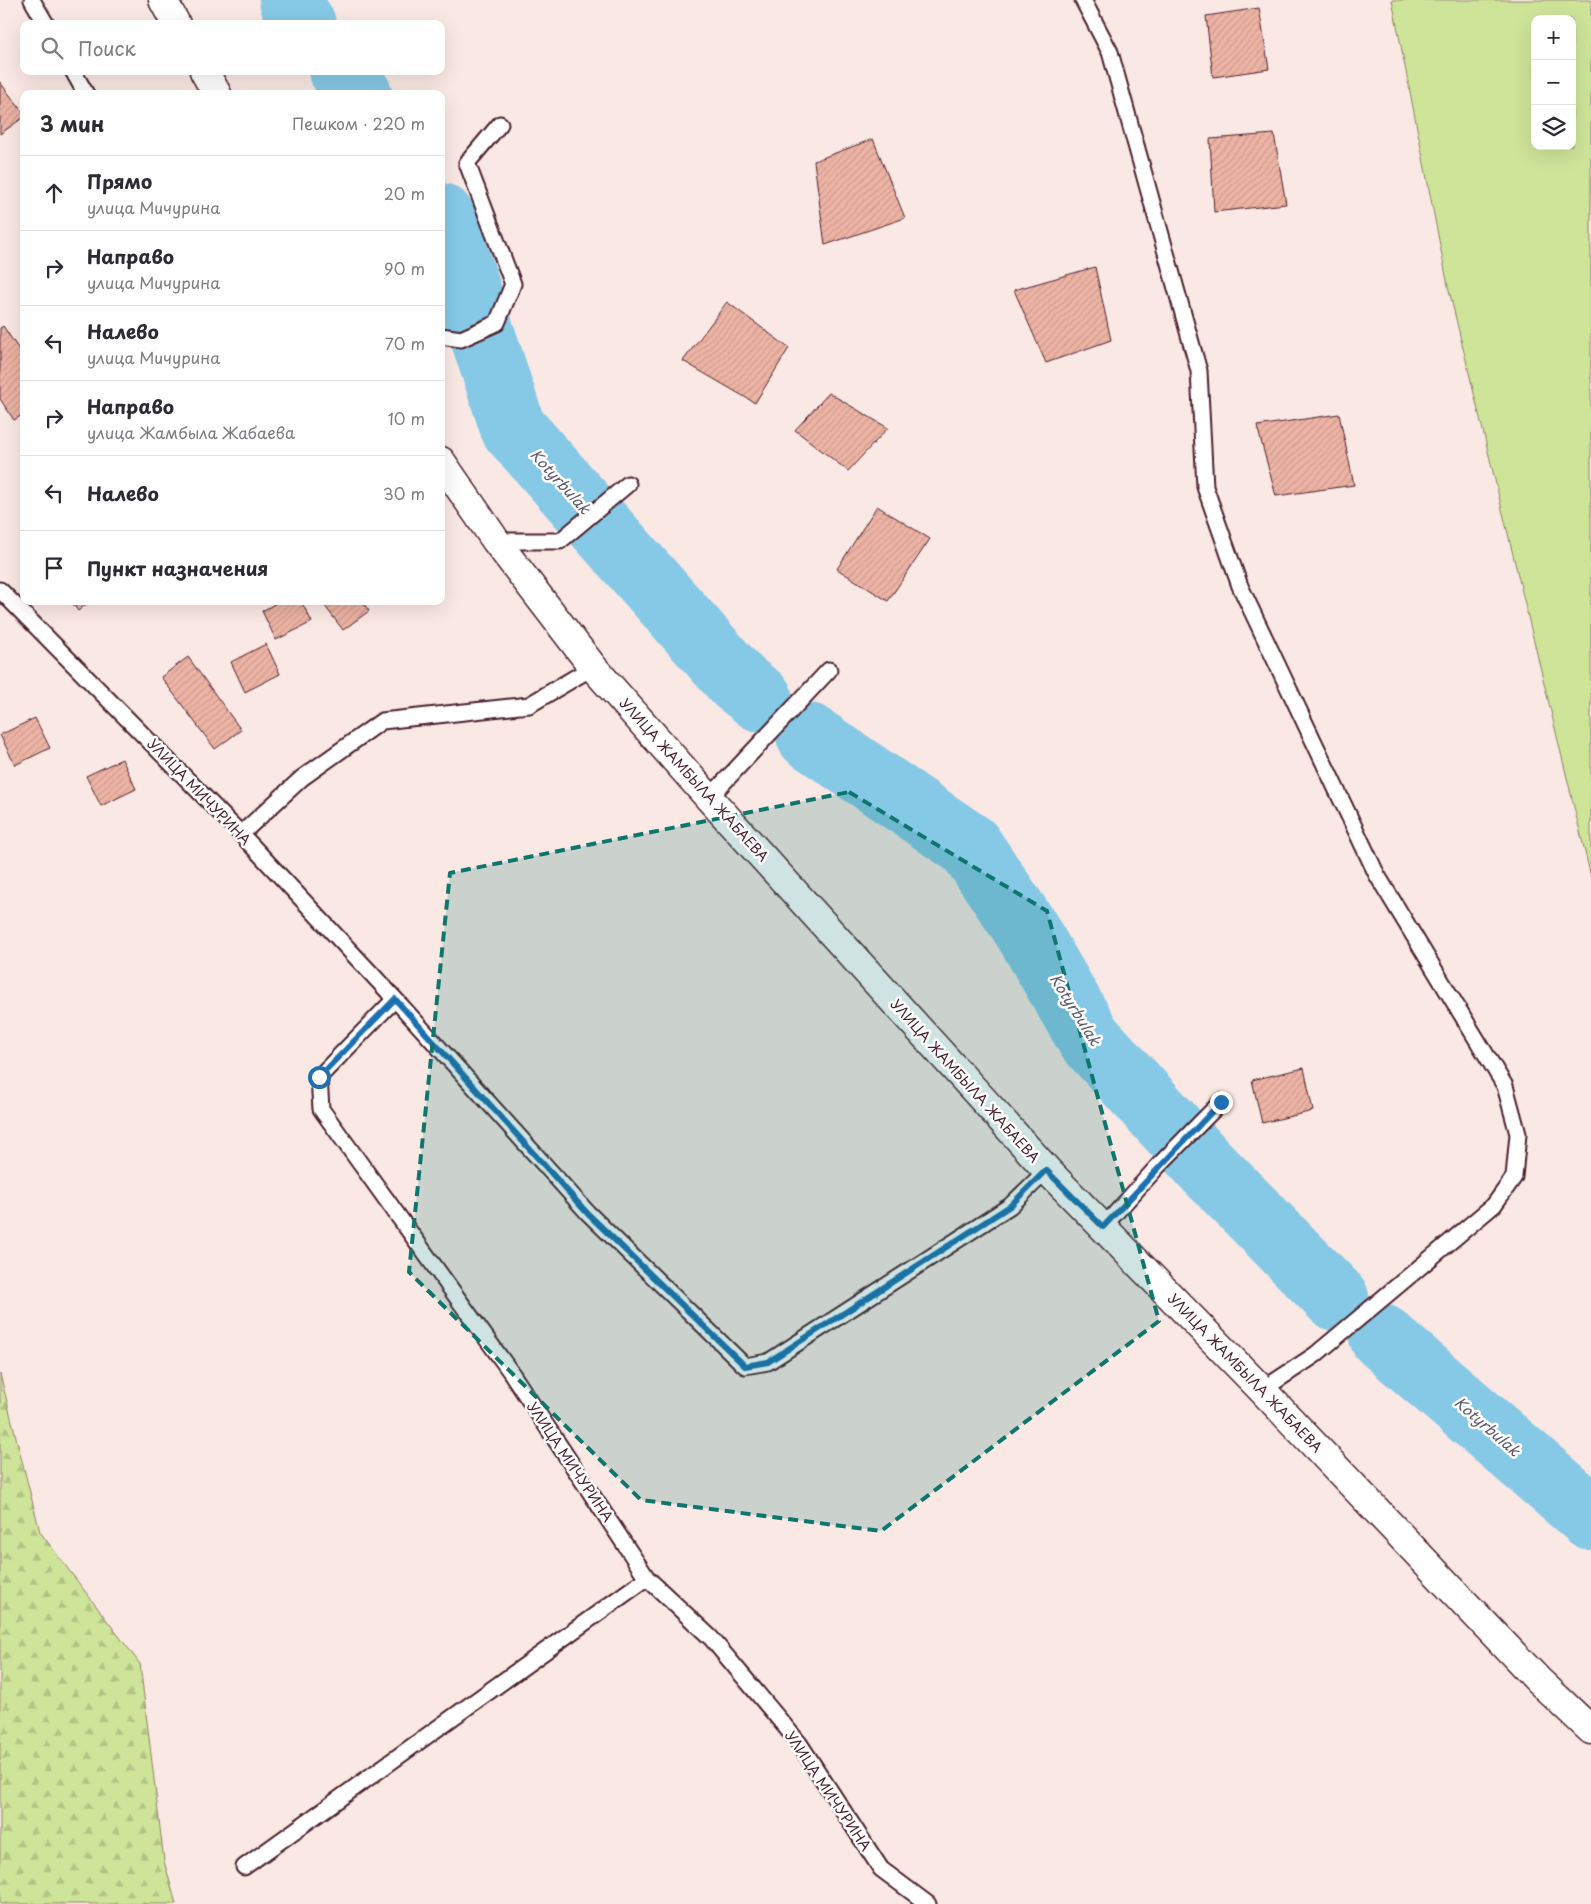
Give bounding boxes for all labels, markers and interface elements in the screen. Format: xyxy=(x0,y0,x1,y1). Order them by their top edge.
map controls xyxy=(1531,15,1576,150)
button: + xyxy=(1531,15,1576,60)
search box xyxy=(20,20,445,75)
icon: search xyxy=(38,34,66,62)
text: Поиск xyxy=(78,34,136,62)
button: − xyxy=(1531,60,1576,105)
button: layers xyxy=(1531,105,1576,150)
text: 3 мин xyxy=(40,107,104,139)
text: Пешком · 220 m xyxy=(292,111,425,135)
text: Прямо xyxy=(87,167,152,195)
icon: ahead xyxy=(40,179,68,207)
text: 20 m xyxy=(384,181,425,205)
text: улица Мичурина xyxy=(87,195,220,219)
text: Направо xyxy=(87,242,174,270)
icon: right xyxy=(40,254,68,282)
text: 90 m xyxy=(384,256,425,280)
text: улица Мичурина xyxy=(87,270,220,294)
text: Налево xyxy=(87,317,159,345)
icon: left xyxy=(40,329,68,357)
text: 70 m xyxy=(385,331,425,355)
text: улица Мичурина xyxy=(87,345,220,369)
text: Направо xyxy=(87,392,174,420)
icon: right xyxy=(40,404,68,432)
text: 10 m xyxy=(388,406,425,430)
text: улица Жамбыла Жабаева xyxy=(87,420,295,444)
water label: Kotyrbulak xyxy=(526,443,597,519)
icon: left xyxy=(40,479,68,507)
text: Налево xyxy=(87,479,159,507)
text: 30 m xyxy=(383,481,425,505)
icon: arrive xyxy=(40,554,68,582)
text: Пункт назначения xyxy=(87,554,268,582)
street label: УЛИЦА ЖАМБЫЛА ЖАБАЕВА xyxy=(615,693,774,866)
street label: УЛИЦА МИЧУРИНА xyxy=(143,734,256,850)
water label: Kotyrbulak xyxy=(1045,969,1108,1050)
street label: УЛИЦА ЖАМБЫЛА ЖАБАЕВА xyxy=(886,994,1045,1167)
route start xyxy=(308,1066,331,1089)
route end xyxy=(1210,1091,1233,1114)
street label: УЛИЦА ЖАМБЫЛА ЖАБАЕВА xyxy=(1163,1288,1327,1457)
water label: Kotyrbulak xyxy=(1450,1391,1527,1462)
street label: УЛИЦА МИЧУРИНА xyxy=(522,1397,619,1526)
street label: УЛИЦА МИЧУРИНА xyxy=(780,1726,877,1855)

